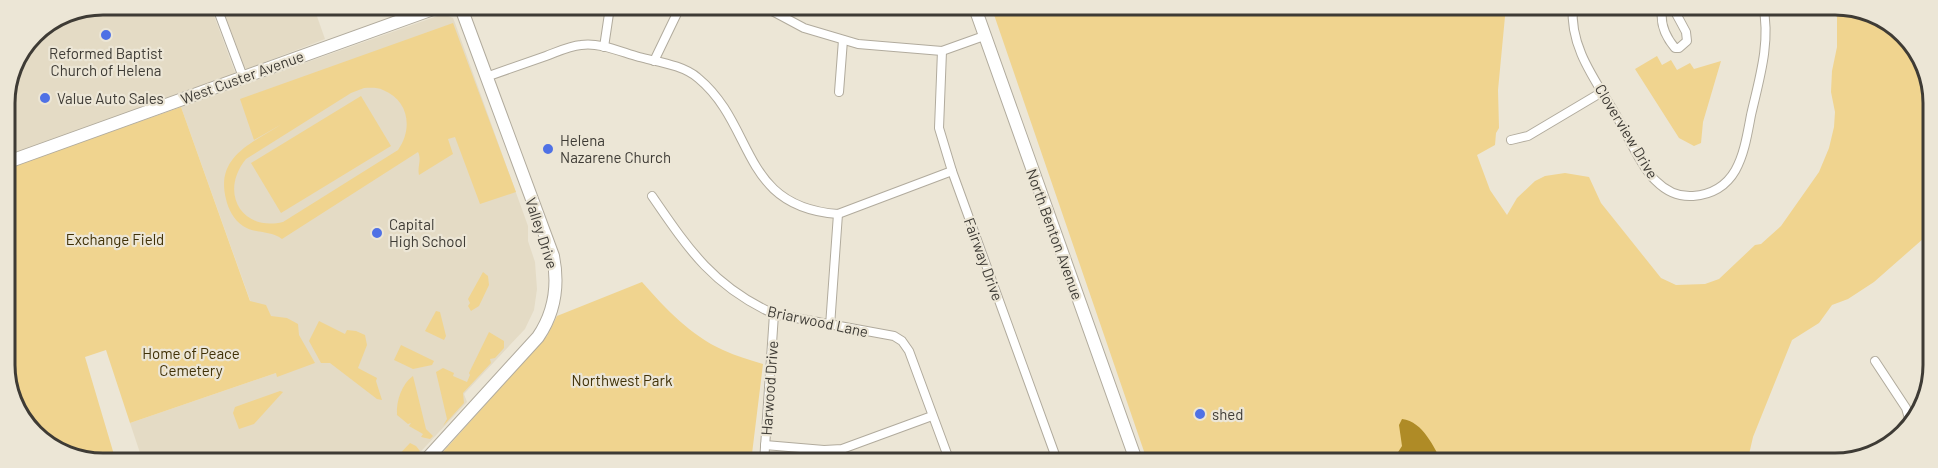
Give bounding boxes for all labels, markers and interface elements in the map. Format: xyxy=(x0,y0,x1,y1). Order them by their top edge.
marker: Reformed Baptist Church of Helena xyxy=(99,28,113,42)
place label: Reformed Baptist Church of Helena xyxy=(49,44,163,79)
street label: West Custer Avenue xyxy=(178,46,306,108)
street label: Cloverview Drive xyxy=(1592,80,1662,182)
place label: Value Auto Sales xyxy=(57,89,164,107)
marker: Value Auto Sales xyxy=(38,91,52,105)
place label: Helena Nazarene Church xyxy=(560,131,671,166)
marker: Helena Nazarene Church xyxy=(541,142,555,156)
street label: North Benton Avenue xyxy=(1023,166,1087,302)
street label: Valley Drive xyxy=(522,195,562,271)
place label: Capital High School xyxy=(389,215,466,250)
street label: Fairway Drive xyxy=(961,215,1007,303)
marker: Capital High School xyxy=(370,226,384,240)
park label: Exchange Field xyxy=(66,230,164,248)
street label: Briarwood Lane xyxy=(766,302,870,340)
street label: Harwood Drive xyxy=(757,340,781,436)
park label: Home of Peace Cemetery xyxy=(142,344,240,379)
park label: Northwest Park xyxy=(572,371,673,389)
place label: shed xyxy=(1212,405,1243,423)
marker: shed xyxy=(1193,407,1207,421)

